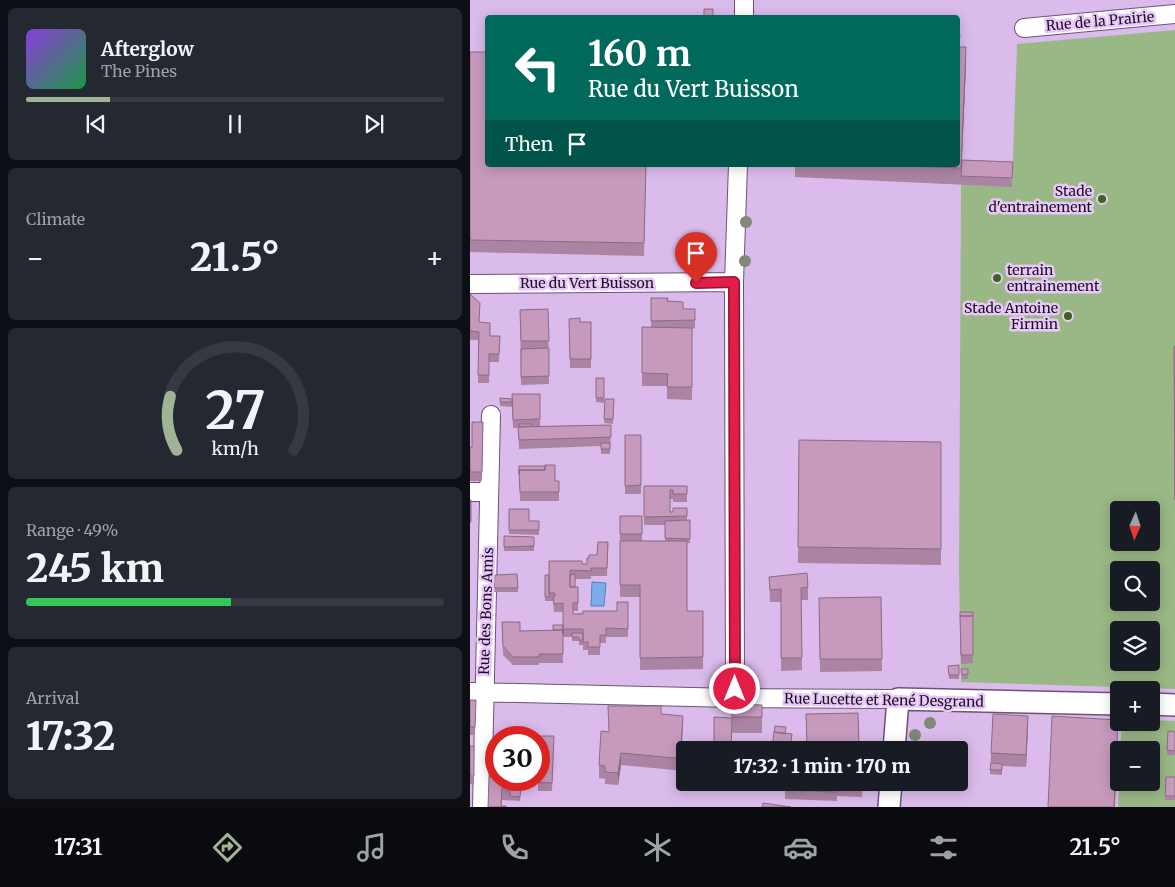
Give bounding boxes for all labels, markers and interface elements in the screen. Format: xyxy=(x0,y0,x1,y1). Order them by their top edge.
street label: Rue de la Prairie xyxy=(1045,7,1155,35)
text: 160 m xyxy=(588,32,691,76)
icon: left xyxy=(505,35,570,100)
text: Afterglow xyxy=(101,37,194,61)
text: The Pines xyxy=(101,61,177,81)
text: Rue du Vert Buisson xyxy=(588,75,799,103)
icon: previous xyxy=(82,110,110,138)
icon: pause xyxy=(221,110,249,138)
icon: next xyxy=(360,110,388,138)
icon: arrive xyxy=(563,130,591,158)
text: Then xyxy=(505,132,553,156)
place label: Stade d'entrainement xyxy=(988,182,1093,216)
marker: Stade d'entrainement xyxy=(1096,193,1108,205)
text: Climate xyxy=(26,209,85,229)
pin xyxy=(675,232,717,283)
text: 21.5° xyxy=(190,234,280,281)
icon: arrive xyxy=(682,239,710,267)
text: − xyxy=(26,240,45,276)
text: + xyxy=(425,240,444,276)
place label: terrain entrainement xyxy=(1007,261,1100,295)
marker: terrain entrainement xyxy=(991,272,1003,284)
street label: Rue du Vert Buisson xyxy=(520,274,654,292)
place label: Stade Antoine Firmin xyxy=(964,299,1058,333)
marker: Stade Antoine Firmin xyxy=(1062,310,1074,322)
text: 27 xyxy=(205,378,265,443)
text: km/h xyxy=(211,437,259,460)
north arrow xyxy=(1110,501,1160,551)
map controls xyxy=(1110,501,1160,791)
text: Range · 49% xyxy=(26,520,118,540)
text: 245 km xyxy=(26,545,164,592)
street label: Rue des Bons Amis xyxy=(475,547,497,675)
button: search xyxy=(1110,561,1160,611)
button: layers xyxy=(1110,621,1160,671)
position arrow xyxy=(708,662,760,714)
button: + xyxy=(1110,681,1160,731)
text: Arrival xyxy=(26,688,79,708)
street label: Rue Lucette et René Desgrand xyxy=(784,689,985,711)
text: 17:32 xyxy=(26,713,115,760)
speed limit sign: 30 xyxy=(485,726,550,791)
button: − xyxy=(1110,741,1160,791)
text: 17:32 · 1 min · 170 m xyxy=(734,754,910,778)
icon: directions xyxy=(210,830,245,865)
icon: music xyxy=(354,830,389,865)
icon: phone xyxy=(497,830,532,865)
icon: climate xyxy=(640,830,675,865)
icon: car xyxy=(783,830,818,865)
icon: filters xyxy=(926,830,961,865)
text: 17:31 xyxy=(54,833,102,861)
text: 21.5° xyxy=(1070,833,1121,861)

